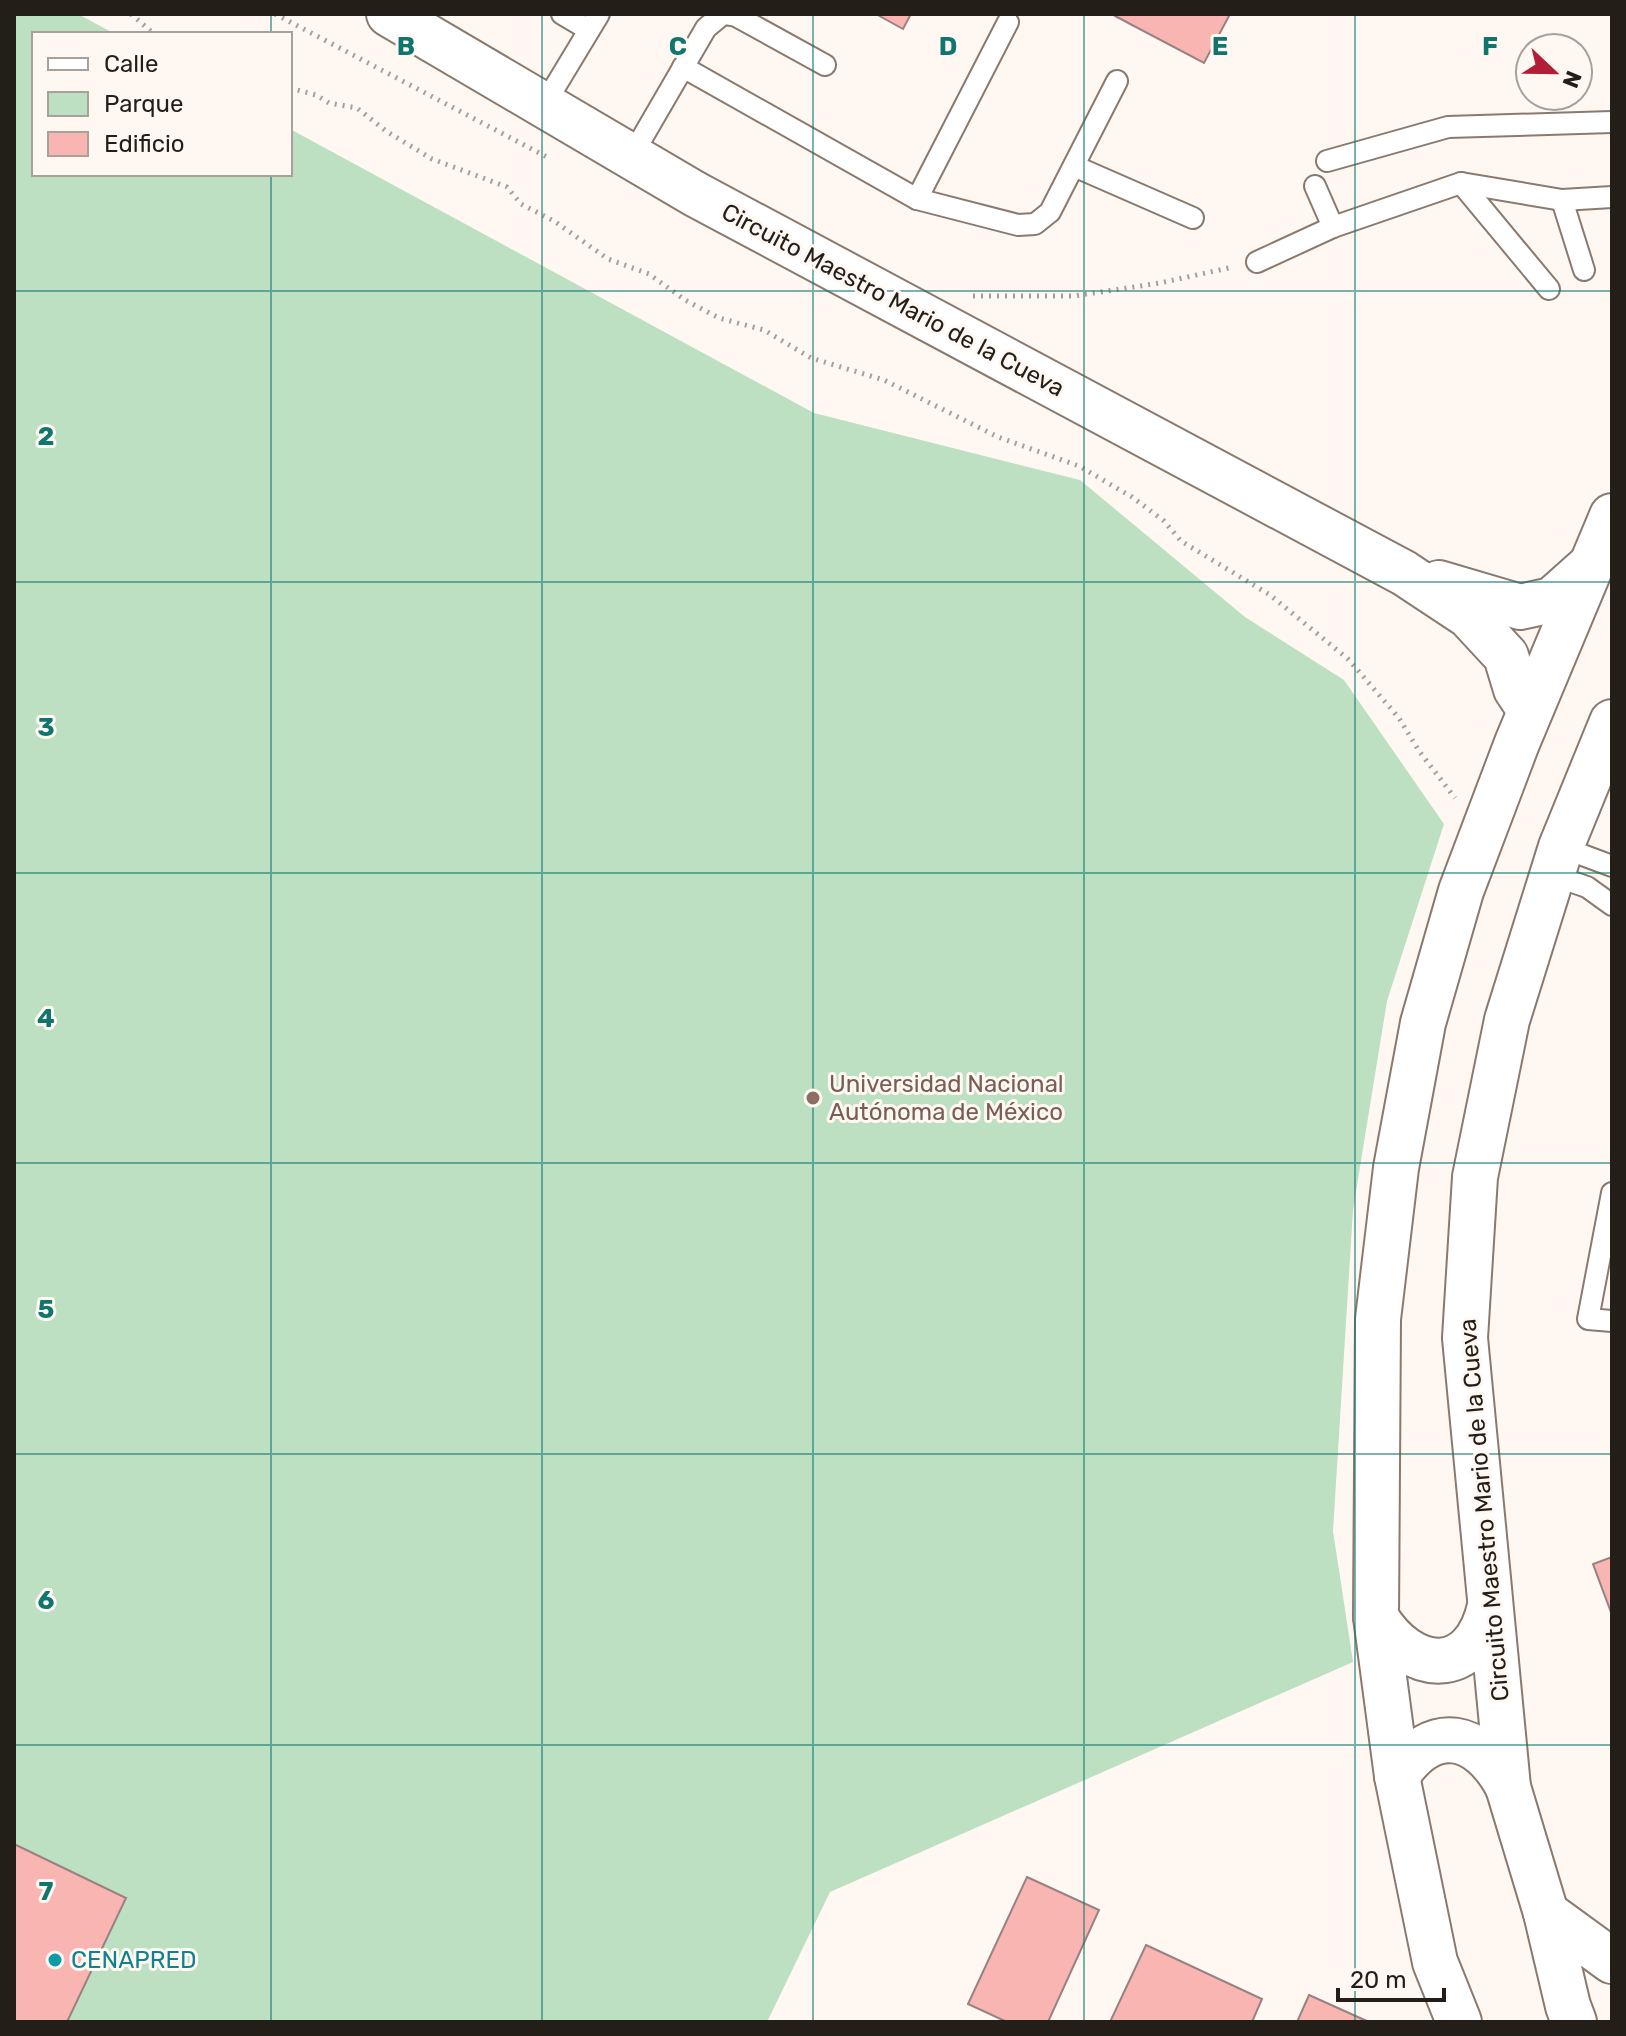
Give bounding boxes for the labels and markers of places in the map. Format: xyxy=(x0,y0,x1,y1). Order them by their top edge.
place label: Universidad Nacional Autónoma de México xyxy=(829,1070,1064,1126)
marker: Universidad Nacional Autónoma de México xyxy=(804,1089,822,1107)
place label: CENAPRED xyxy=(71,1946,197,1974)
marker: CENAPRED xyxy=(46,1951,64,1969)

